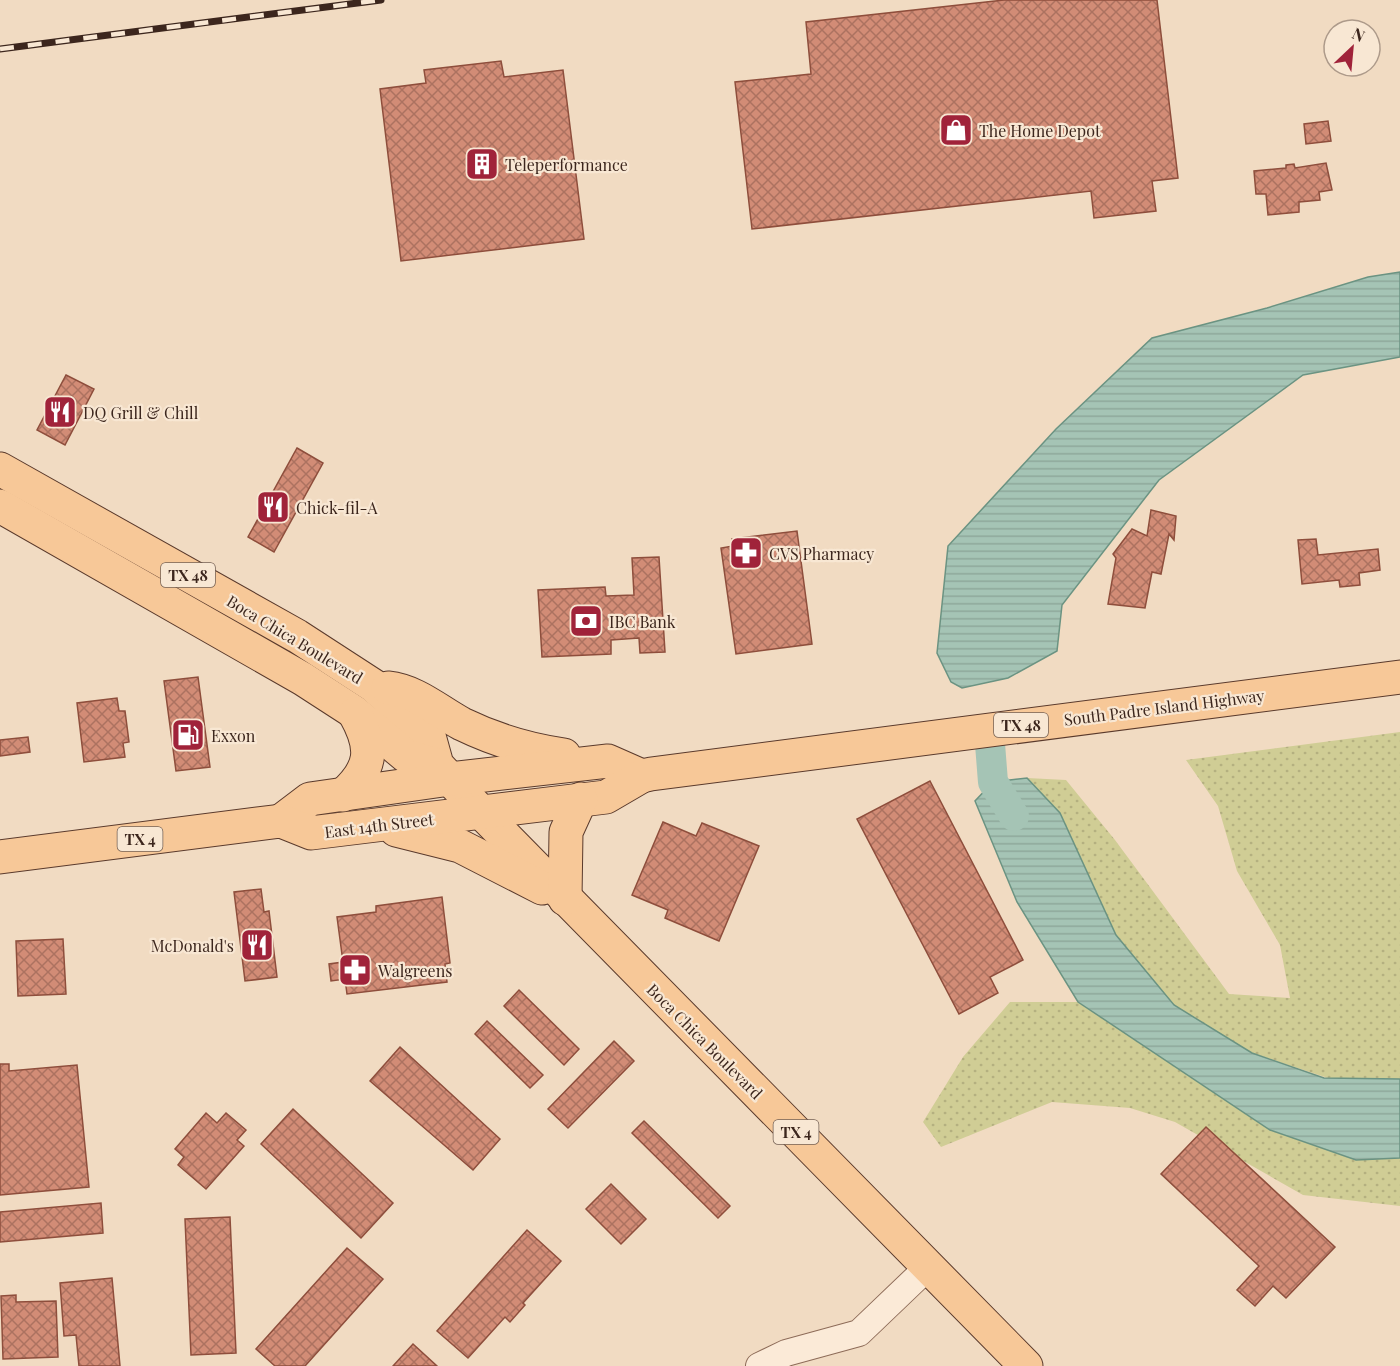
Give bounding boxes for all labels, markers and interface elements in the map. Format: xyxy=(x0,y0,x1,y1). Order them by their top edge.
north arrow xyxy=(1322,18,1382,78)
text: N xyxy=(1349,22,1369,46)
shop icon: The Home Depot xyxy=(938,112,974,148)
place label: The Home Depot xyxy=(979,120,1101,141)
building icon: Teleperformance xyxy=(464,146,500,182)
place label: Teleperformance xyxy=(505,154,628,175)
restaurant icon: DQ Grill & Chill xyxy=(42,394,78,430)
place label: DQ Grill & Chill xyxy=(83,402,199,423)
restaurant icon: Chick-fil-A xyxy=(255,489,291,525)
place label: Chick-fil-A xyxy=(296,497,378,518)
pharmacy icon: CVS Pharmacy xyxy=(728,535,764,571)
place label: CVS Pharmacy xyxy=(769,543,874,564)
road number: TX 48 xyxy=(161,563,215,587)
street label: Boca Chica Boulevard xyxy=(223,590,367,688)
bank icon: IBC Bank xyxy=(568,603,604,639)
place label: IBC Bank xyxy=(609,611,676,632)
street label: South Padre Island Highway xyxy=(1063,684,1265,730)
road number: TX 48 xyxy=(994,713,1048,737)
fuel station icon: Exxon xyxy=(170,717,206,753)
place label: Exxon xyxy=(211,725,256,746)
street label: East 14th Street xyxy=(323,808,435,842)
road number: TX 4 xyxy=(118,827,162,851)
restaurant icon: McDonald's xyxy=(239,927,275,963)
place label: McDonald's xyxy=(151,935,234,956)
pharmacy icon: Walgreens xyxy=(337,952,373,988)
place label: Walgreens xyxy=(377,960,452,981)
street label: Boca Chica Boulevard xyxy=(643,979,767,1103)
road number: TX 4 xyxy=(774,1120,818,1144)

